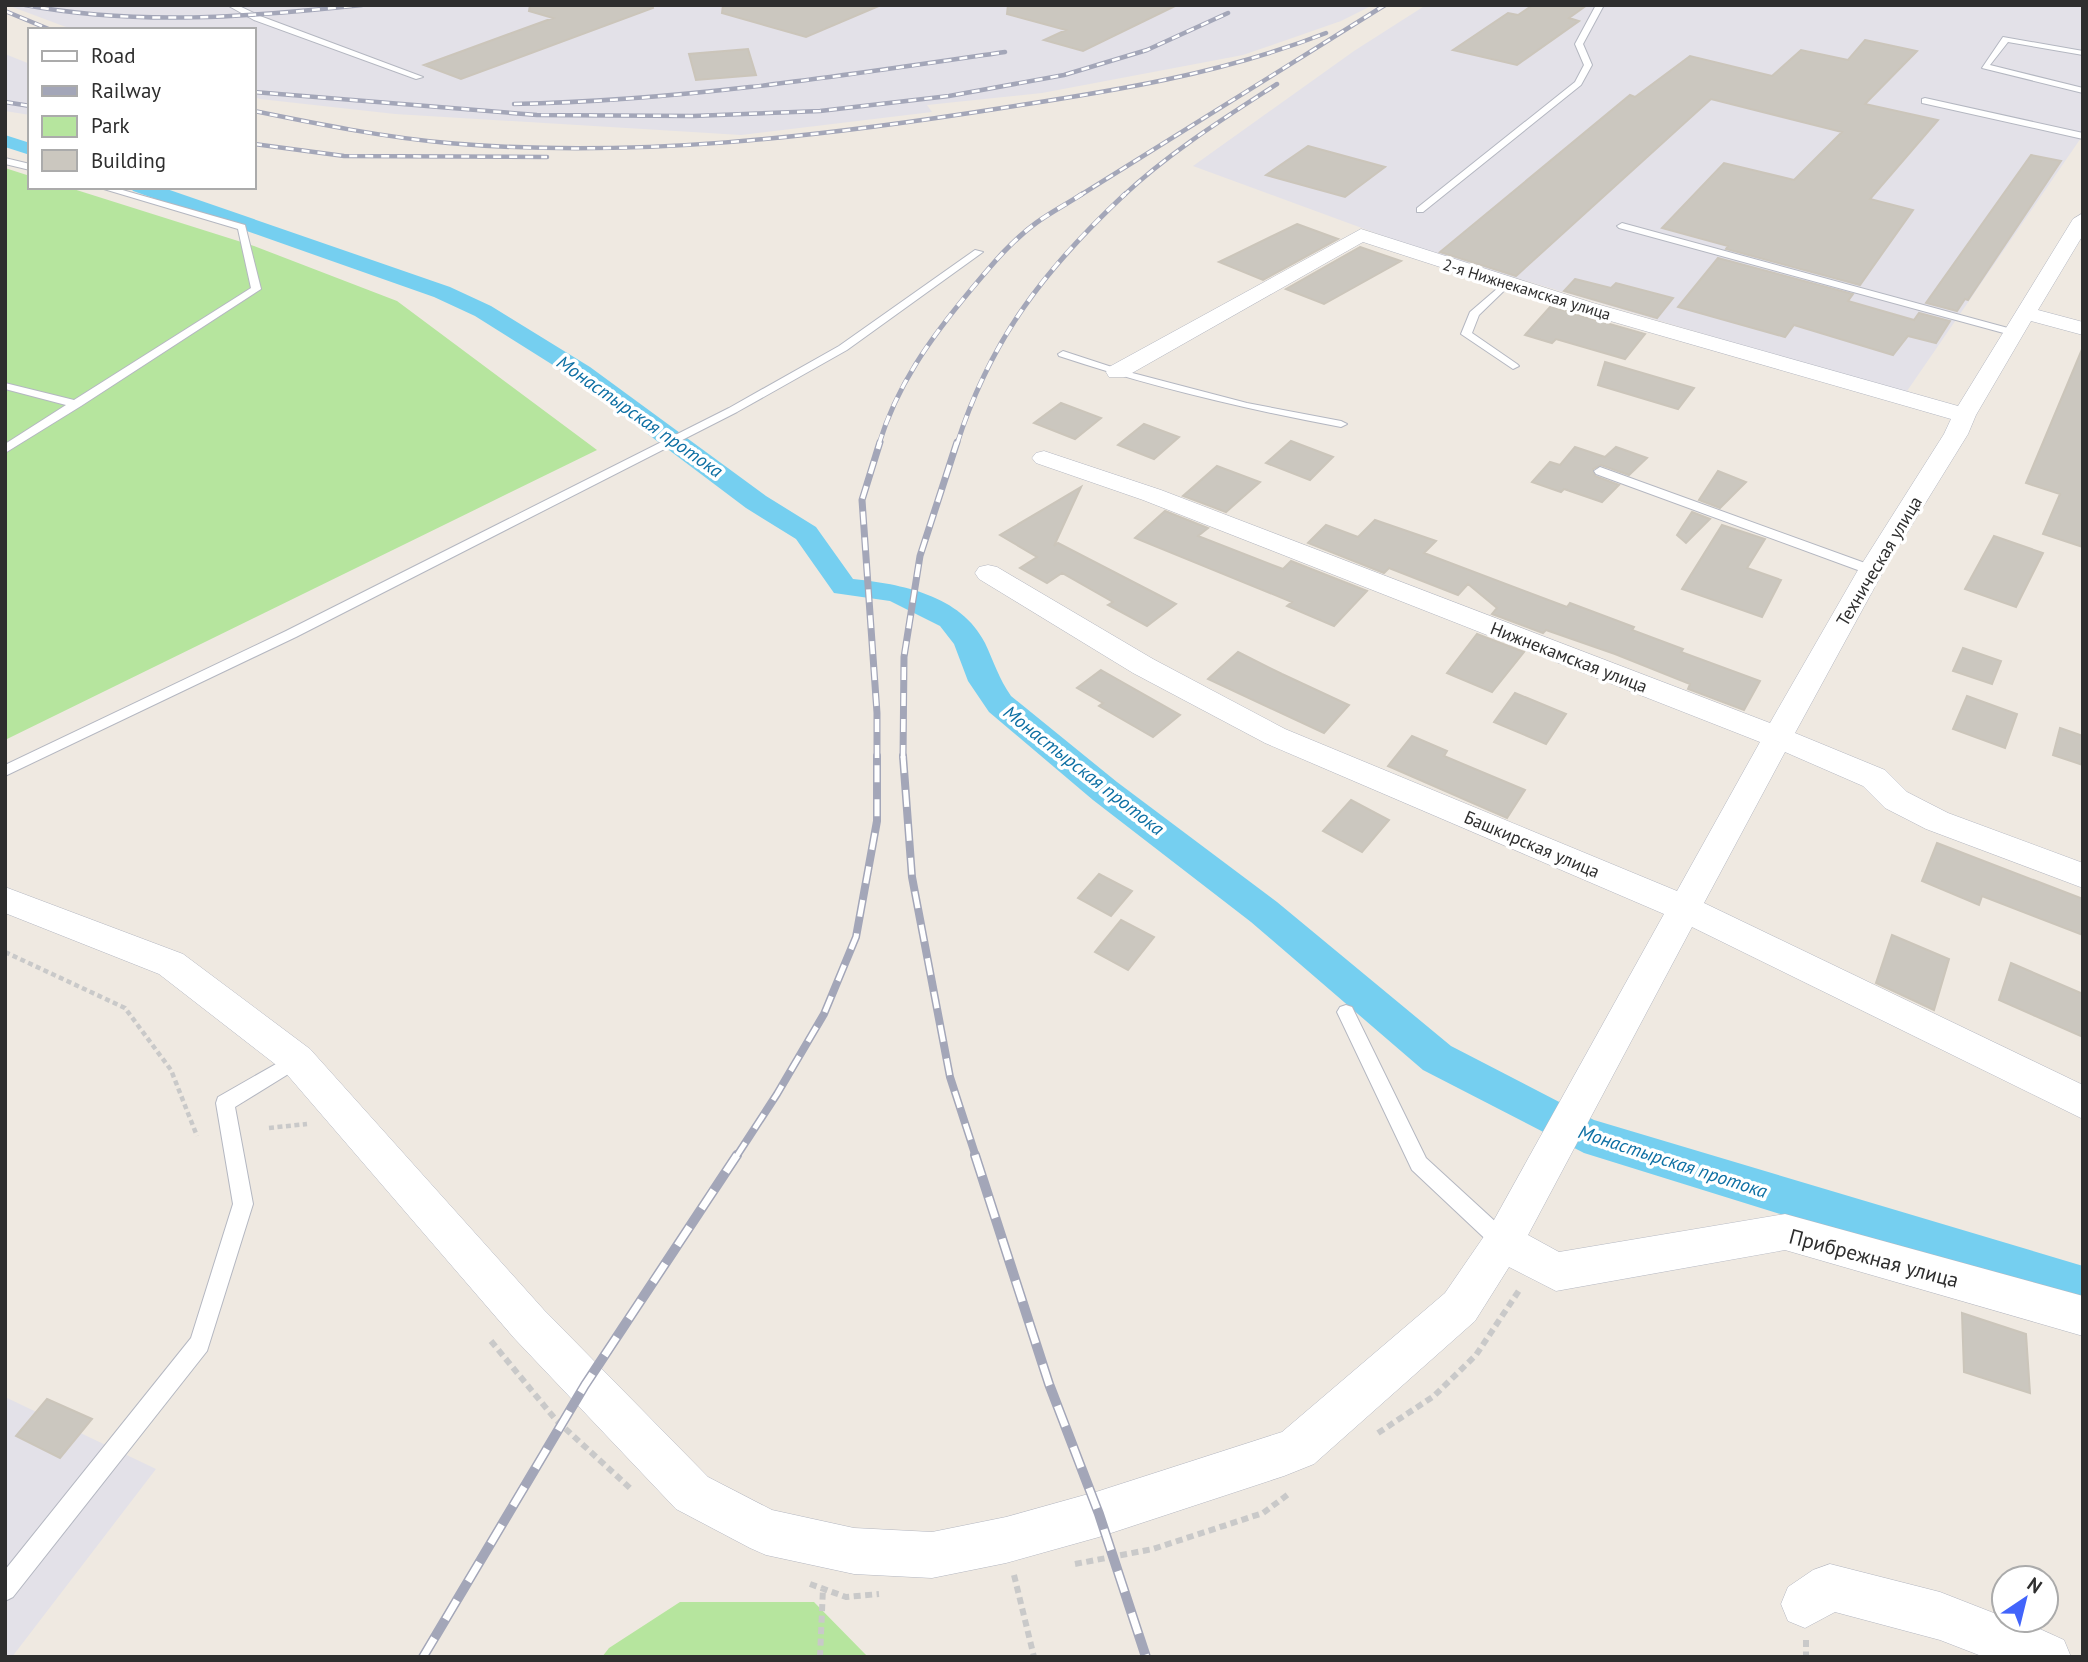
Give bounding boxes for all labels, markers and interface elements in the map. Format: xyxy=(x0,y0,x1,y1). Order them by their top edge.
legend xyxy=(28,28,256,189)
text: Road xyxy=(91,42,135,69)
text: Railway xyxy=(91,77,161,104)
text: Park xyxy=(91,112,130,139)
text: Building xyxy=(91,147,166,174)
street label: 2-я Нижнекамская улица xyxy=(1441,254,1613,324)
water label: Монастырская протока xyxy=(552,350,728,483)
street label: Техническая улица xyxy=(1831,492,1927,630)
street label: Нижнекамская улица xyxy=(1487,616,1651,698)
water label: Монастырская протока xyxy=(999,700,1170,841)
street label: Башкирская улица xyxy=(1461,805,1603,883)
water label: Монастырская протока xyxy=(1575,1119,1771,1203)
street label: Прибрежная улица xyxy=(1786,1222,1962,1294)
north arrow xyxy=(1990,1564,2060,1634)
text: N xyxy=(2023,1572,2047,1598)

